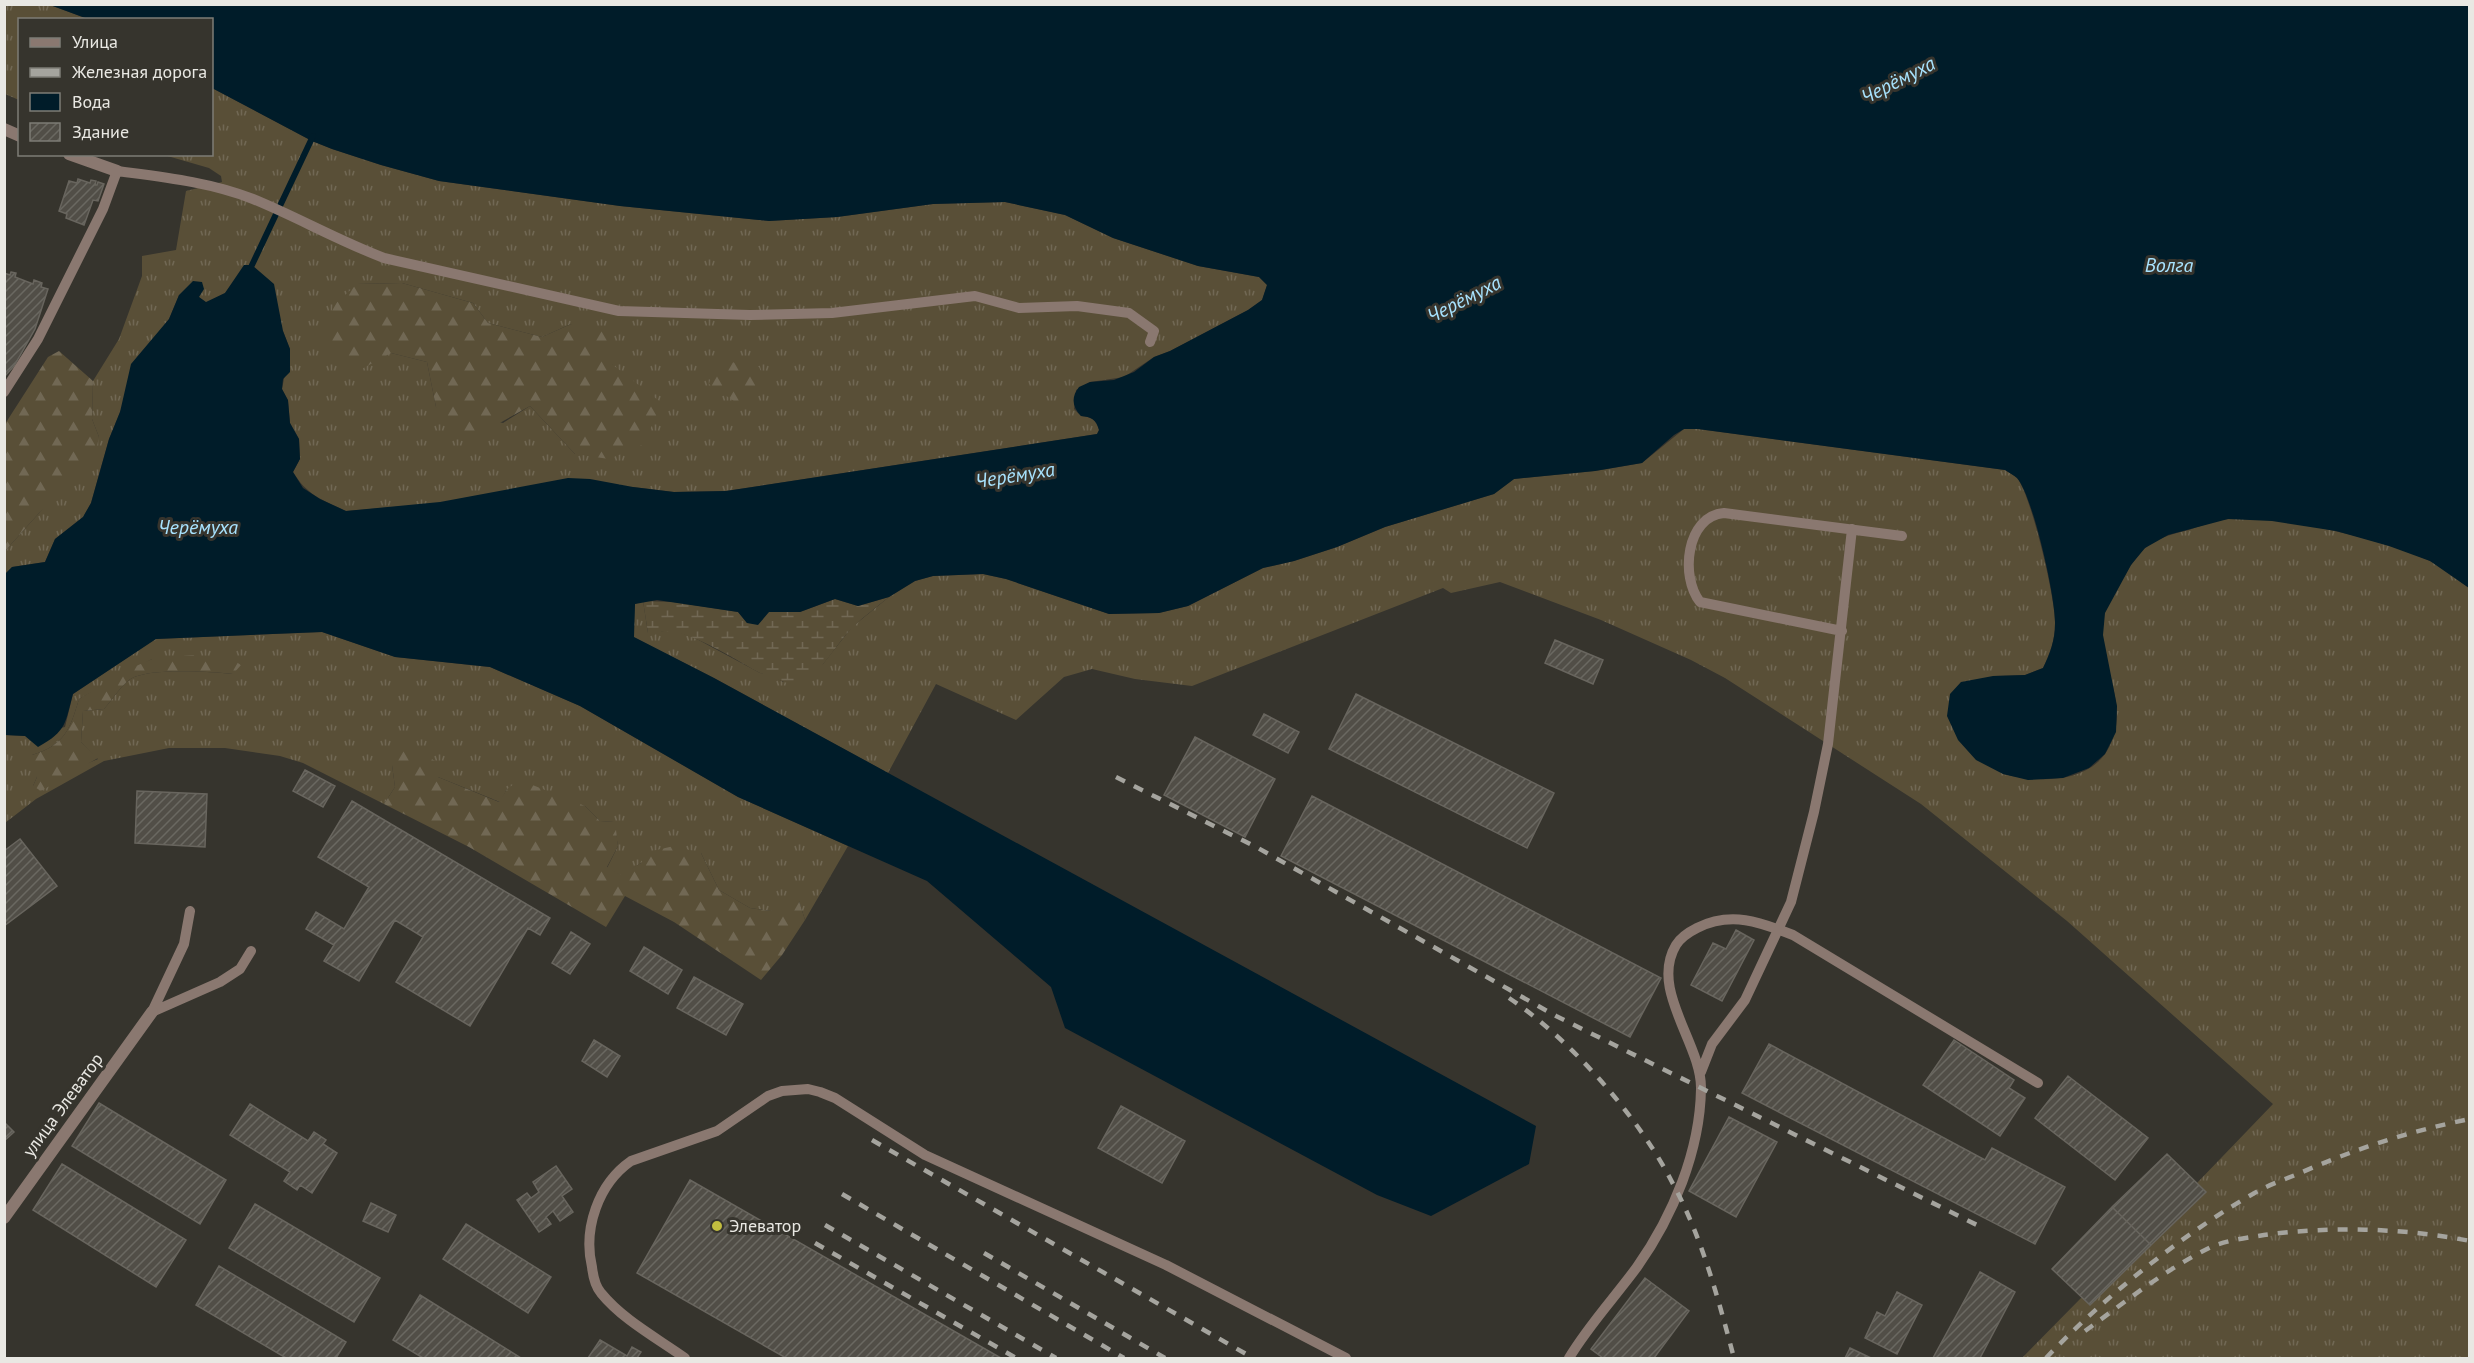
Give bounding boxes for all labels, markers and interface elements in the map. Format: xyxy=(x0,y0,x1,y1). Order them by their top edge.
legend xyxy=(18,18,213,156)
text: Улица xyxy=(72,30,118,53)
water label: Черёмуха xyxy=(1856,50,1940,110)
text: Железная дорога xyxy=(71,60,207,83)
text: Вода xyxy=(72,90,111,113)
text: Здание xyxy=(72,120,129,143)
water label: Волга xyxy=(2145,252,2194,278)
water label: Черёмуха xyxy=(1422,269,1506,329)
water label: Черёмуха xyxy=(973,456,1057,494)
water label: Черёмуха xyxy=(158,514,238,540)
street label: улица Элеватор xyxy=(17,1048,108,1161)
place label: Элеватор xyxy=(729,1214,801,1237)
marker: Элеватор xyxy=(710,1219,724,1233)

